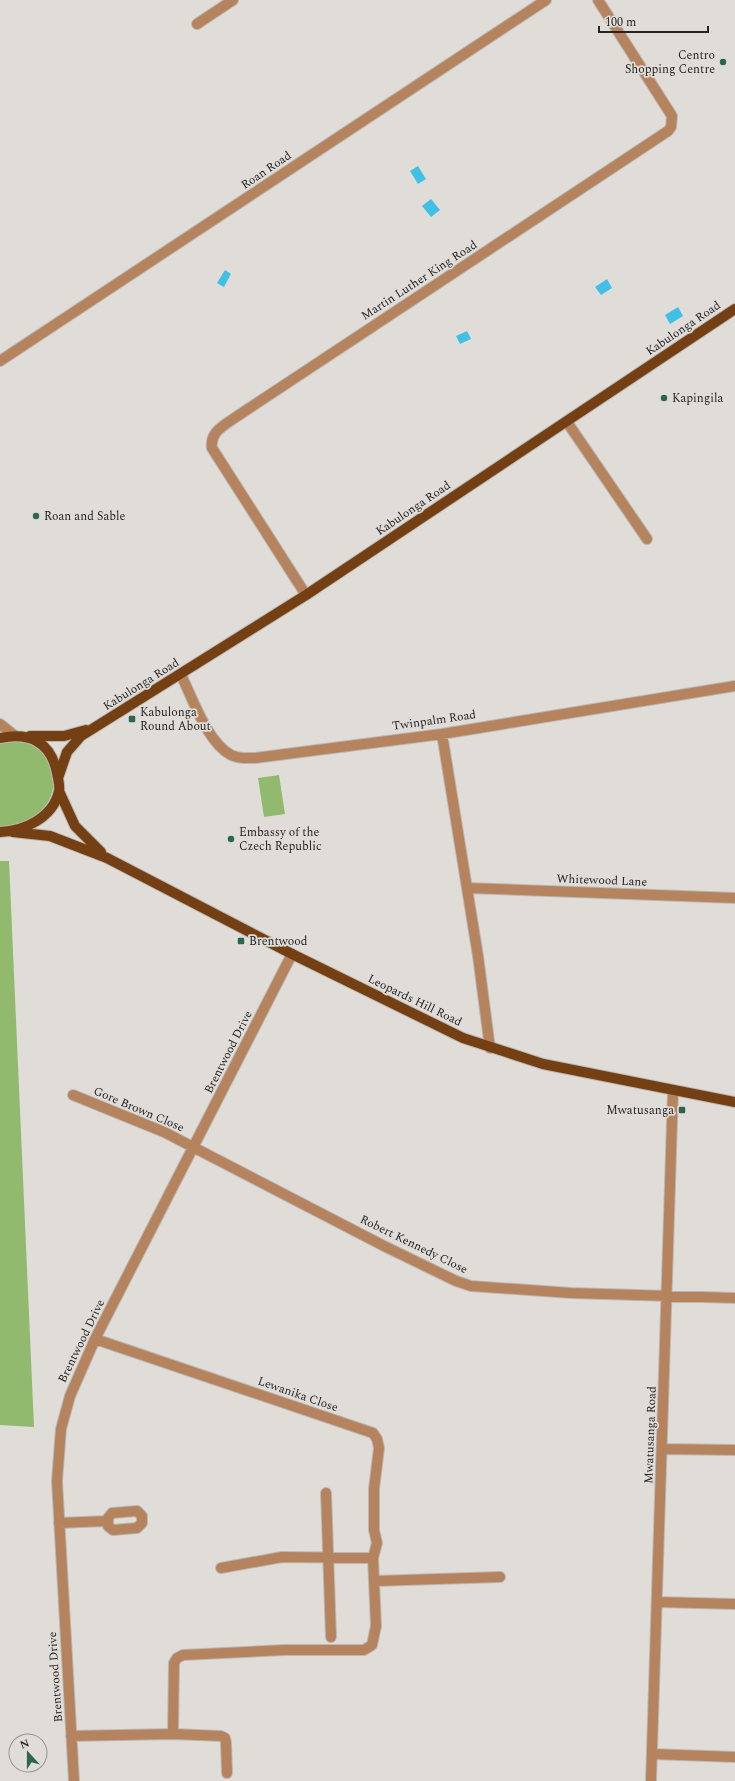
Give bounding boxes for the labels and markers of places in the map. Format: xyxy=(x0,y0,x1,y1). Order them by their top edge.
place label: Centro Shopping Centre xyxy=(625,46,715,79)
marker: Centro Shopping Centre xyxy=(718,57,728,67)
place label: Kapingila xyxy=(672,389,724,408)
marker: Kapingila xyxy=(659,393,669,403)
place label: Roan and Sable xyxy=(44,507,126,526)
marker: Roan and Sable xyxy=(31,511,41,521)
place label: Kabulonga Round About xyxy=(140,703,211,736)
marker: Kabulonga Round About xyxy=(127,714,137,724)
place label: Embassy of the Czech Republic xyxy=(239,823,322,856)
marker: Embassy of the Czech Republic xyxy=(226,834,236,844)
place label: Brentwood xyxy=(249,932,308,951)
marker: Brentwood xyxy=(236,936,246,946)
place label: Mwatusanga xyxy=(606,1101,674,1120)
marker: Mwatusanga xyxy=(677,1105,687,1115)

